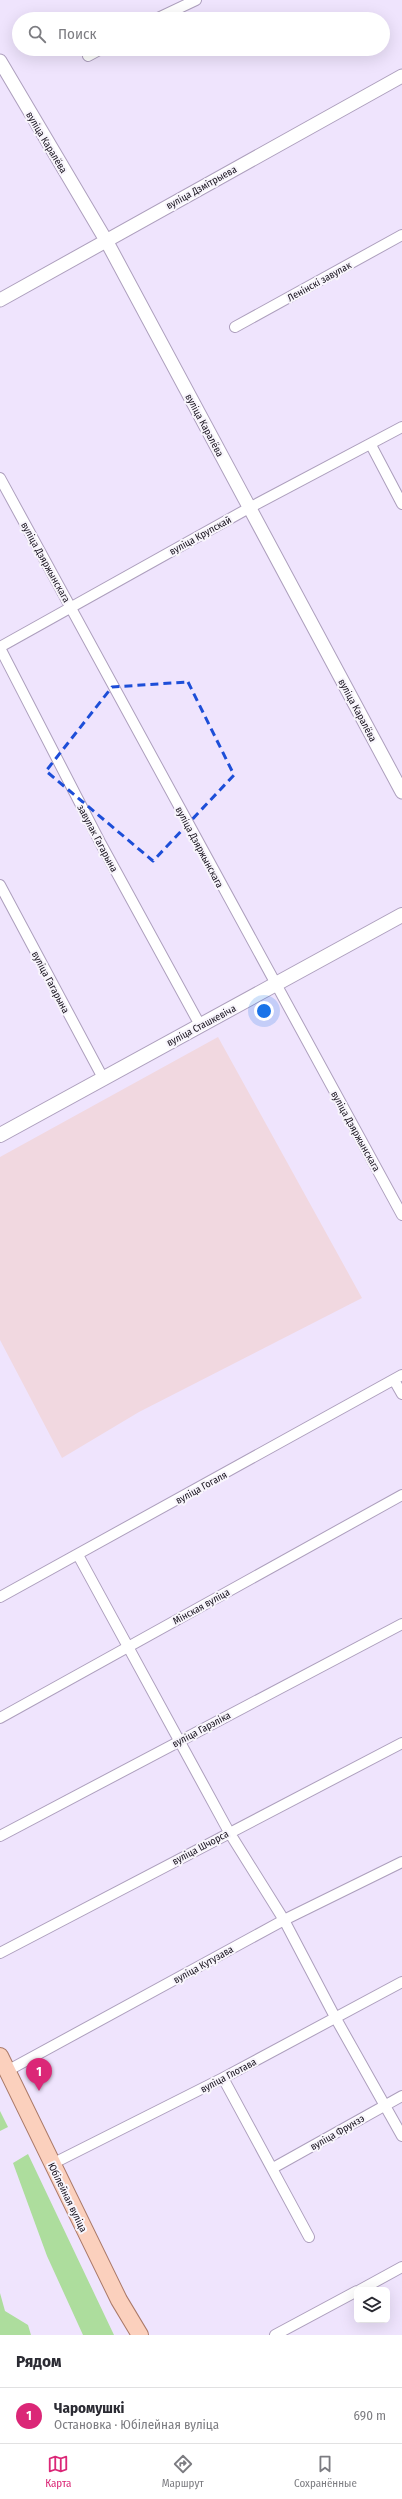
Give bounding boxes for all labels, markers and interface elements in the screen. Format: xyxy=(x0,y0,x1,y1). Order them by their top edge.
search box xyxy=(12,12,390,56)
icon: search xyxy=(26,23,48,45)
text: Поиск xyxy=(58,25,96,43)
street label: вуліца Каралёва xyxy=(23,109,70,176)
street label: вуліца Дзмітрыева xyxy=(164,163,239,212)
street label: Ленінскі завулак xyxy=(285,258,354,304)
street label: вуліца Каралёва xyxy=(182,391,227,459)
street label: вуліца Крупскай xyxy=(167,513,234,558)
street label: вуліца Дзяржынскага xyxy=(18,520,73,605)
street label: вуліца Каралёва xyxy=(335,676,380,744)
street label: завулак Гагарына xyxy=(74,803,120,874)
street label: вуліца Дзяржынскага xyxy=(173,804,226,890)
street label: вуліца Гагарына xyxy=(29,949,72,1016)
your location xyxy=(254,1001,274,1021)
street label: вуліца Сташкевіча xyxy=(164,1002,238,1049)
street label: вуліца Дзяржынскага xyxy=(328,1089,383,1174)
street label: вуліца Гогаля xyxy=(173,1468,229,1507)
street label: Мінская вуліца xyxy=(170,1585,232,1627)
street label: вуліца Гарэліка xyxy=(170,1709,233,1750)
street label: вуліца Шчорса xyxy=(170,1827,231,1868)
street label: вуліца Кутузава xyxy=(171,1943,236,1986)
street label: вуліца Глотава xyxy=(198,2055,259,2096)
pin: 1 xyxy=(26,2058,52,2091)
street label: вуліца Фрунзэ xyxy=(308,2112,367,2153)
street label: Юбілейная вуліца xyxy=(45,2160,90,2234)
map controls xyxy=(354,2287,390,2323)
button: layers xyxy=(354,2287,390,2323)
text: Рядом xyxy=(16,2351,61,2372)
text: Чаромушкі xyxy=(54,2399,124,2417)
text: 1 xyxy=(26,2408,32,2423)
text: 690 m xyxy=(354,2408,386,2423)
text: Остановка · Юбілейная вуліца xyxy=(54,2417,219,2432)
tab: Карта xyxy=(45,2453,71,2490)
tab: Маршрут xyxy=(162,2453,204,2490)
tab: Сохранённые xyxy=(294,2453,357,2490)

